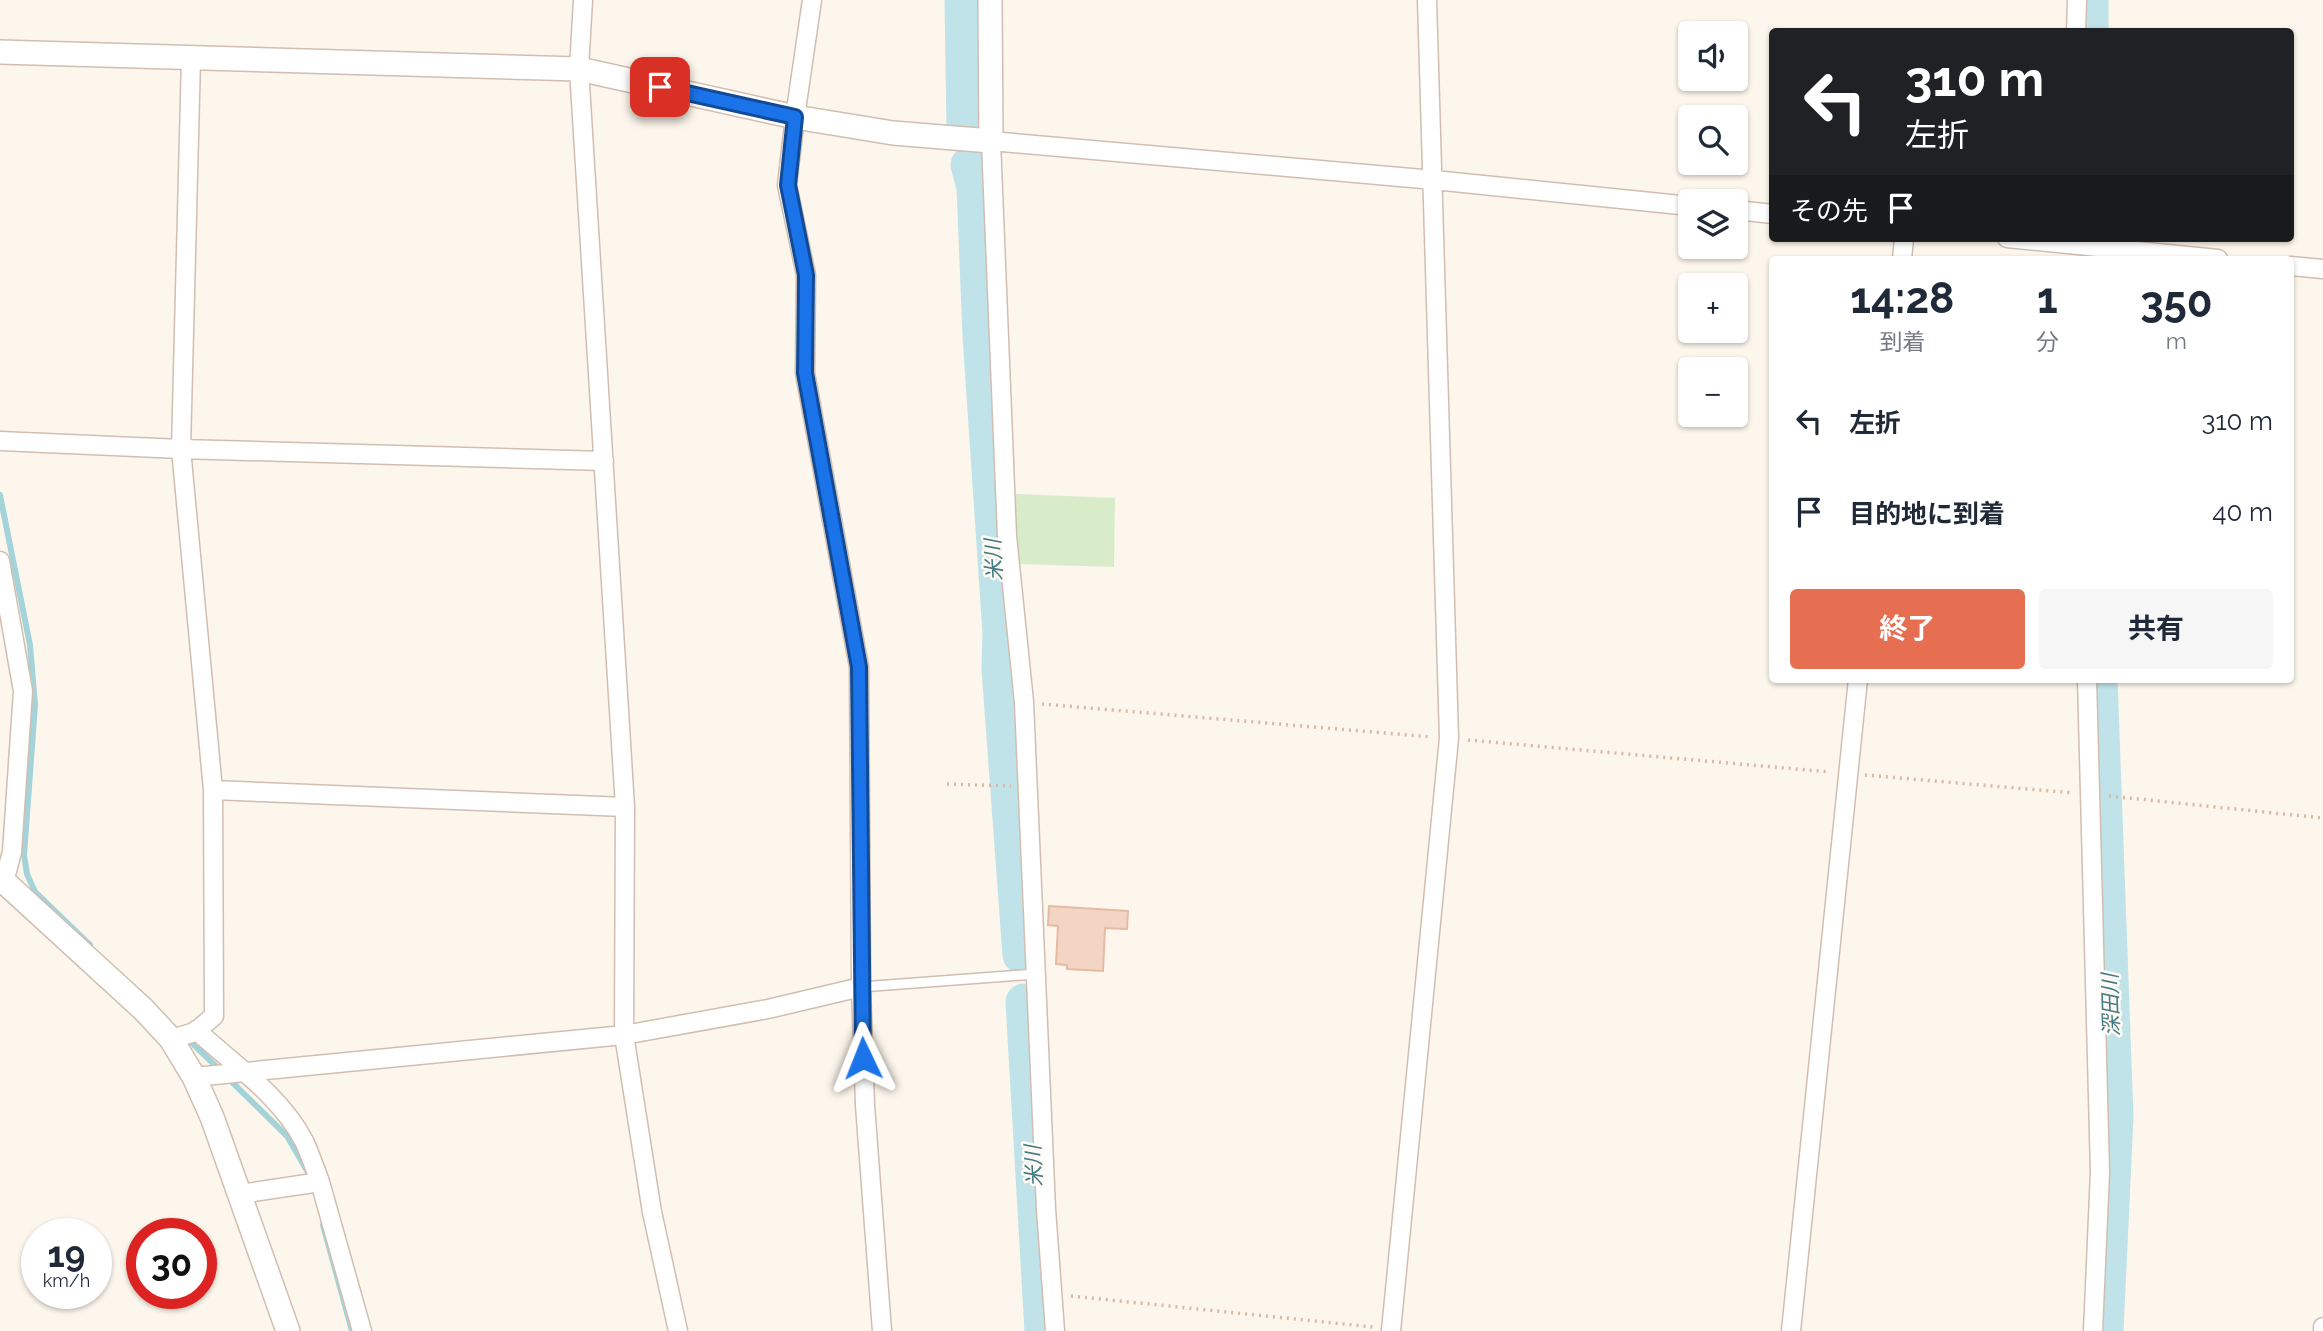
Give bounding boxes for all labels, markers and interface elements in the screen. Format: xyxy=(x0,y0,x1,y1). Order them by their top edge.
map controls xyxy=(1678,21,1748,427)
button: sound xyxy=(1678,21,1748,91)
text: 310 m xyxy=(1905,50,2044,107)
icon: left xyxy=(1790,56,1881,147)
pin xyxy=(630,57,690,117)
icon: arrive xyxy=(641,68,679,106)
button: search xyxy=(1678,105,1748,175)
text: 左折 xyxy=(1905,116,1969,153)
button: layers xyxy=(1678,189,1748,259)
icon: arrive xyxy=(1882,189,1920,227)
text: その先 xyxy=(1790,196,1868,226)
button: + xyxy=(1678,273,1748,343)
text: 14:28 xyxy=(1850,274,1955,323)
text: 1 xyxy=(2037,274,2058,323)
text: 350 xyxy=(2140,278,2213,327)
text: m xyxy=(2166,327,2187,354)
text: 到着 xyxy=(1879,328,1925,355)
text: 分 xyxy=(2036,328,2059,355)
button: − xyxy=(1678,357,1748,427)
icon: left xyxy=(1790,402,1828,440)
text: 310 m xyxy=(2202,406,2273,436)
text: 左折 xyxy=(1849,408,1901,438)
icon: arrive xyxy=(1790,493,1828,531)
text: 40 m xyxy=(2212,497,2273,527)
text: 目的地に到着 xyxy=(1849,499,2005,529)
water label: 米川 xyxy=(980,536,1007,582)
button: 終了 xyxy=(1790,589,2025,669)
button: 共有 xyxy=(2039,589,2273,669)
water label: 深田川 xyxy=(2097,971,2124,1037)
position arrow xyxy=(826,1021,900,1095)
water label: 米川 xyxy=(1020,1142,1047,1188)
speed limit sign: 30 xyxy=(126,1218,217,1309)
text: 19 xyxy=(48,1234,85,1275)
text: km/h xyxy=(43,1270,90,1291)

